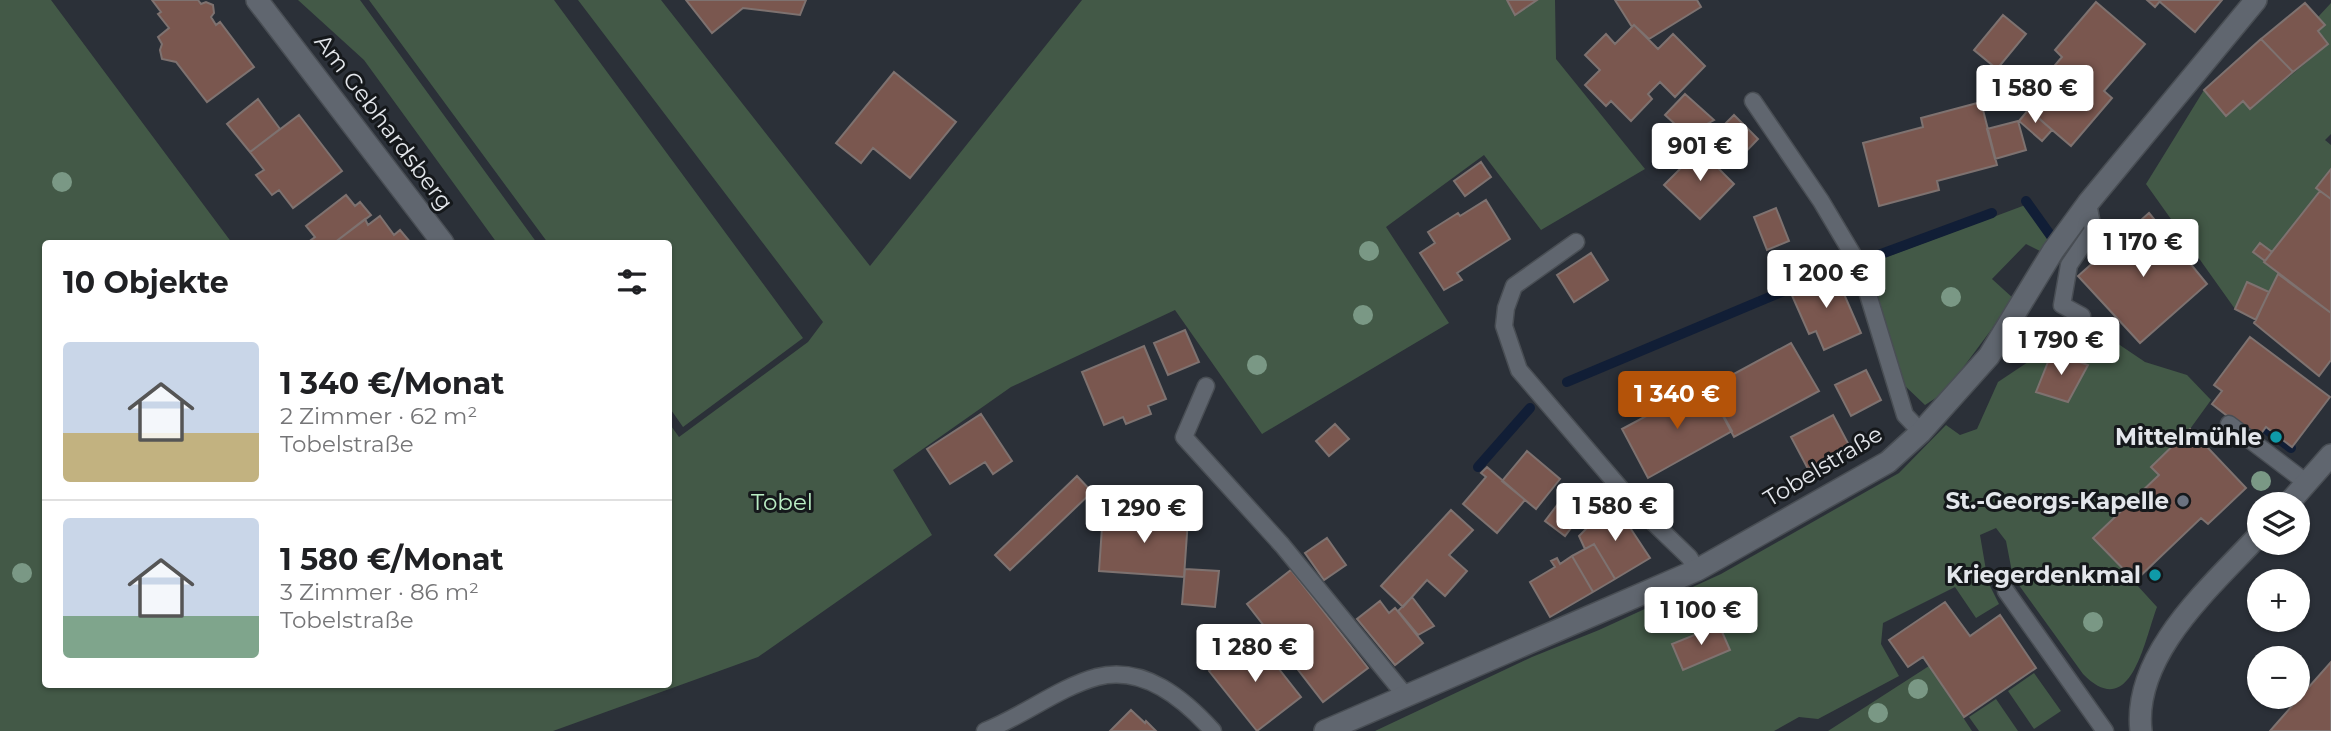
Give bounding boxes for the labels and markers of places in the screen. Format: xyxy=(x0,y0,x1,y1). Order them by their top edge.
pin: 1 580 € xyxy=(1970,66,2100,125)
pin: 901 € xyxy=(1651,124,1749,183)
pin: 1 170 € xyxy=(2078,219,2208,279)
pin: 1 200 € xyxy=(1761,250,1891,310)
pin: 1 790 € xyxy=(1996,318,2126,377)
pin: 1 340 € xyxy=(1612,372,1742,431)
place label: Mittelmühle xyxy=(2115,423,2262,451)
marker: Mittelmühle xyxy=(2268,429,2284,445)
pin: 1 580 € xyxy=(1550,484,1680,543)
pin: 1 290 € xyxy=(1079,486,1209,545)
place label: St.-Georgs-Kapelle xyxy=(1945,487,2169,515)
marker: St.-Georgs-Kapelle xyxy=(2175,493,2191,509)
place label: Kriegerdenkmal xyxy=(1946,561,2141,589)
marker: Kriegerdenkmal xyxy=(2147,567,2163,583)
pin: 1 100 € xyxy=(1636,588,1766,647)
pin: 1 280 € xyxy=(1190,624,1320,684)

